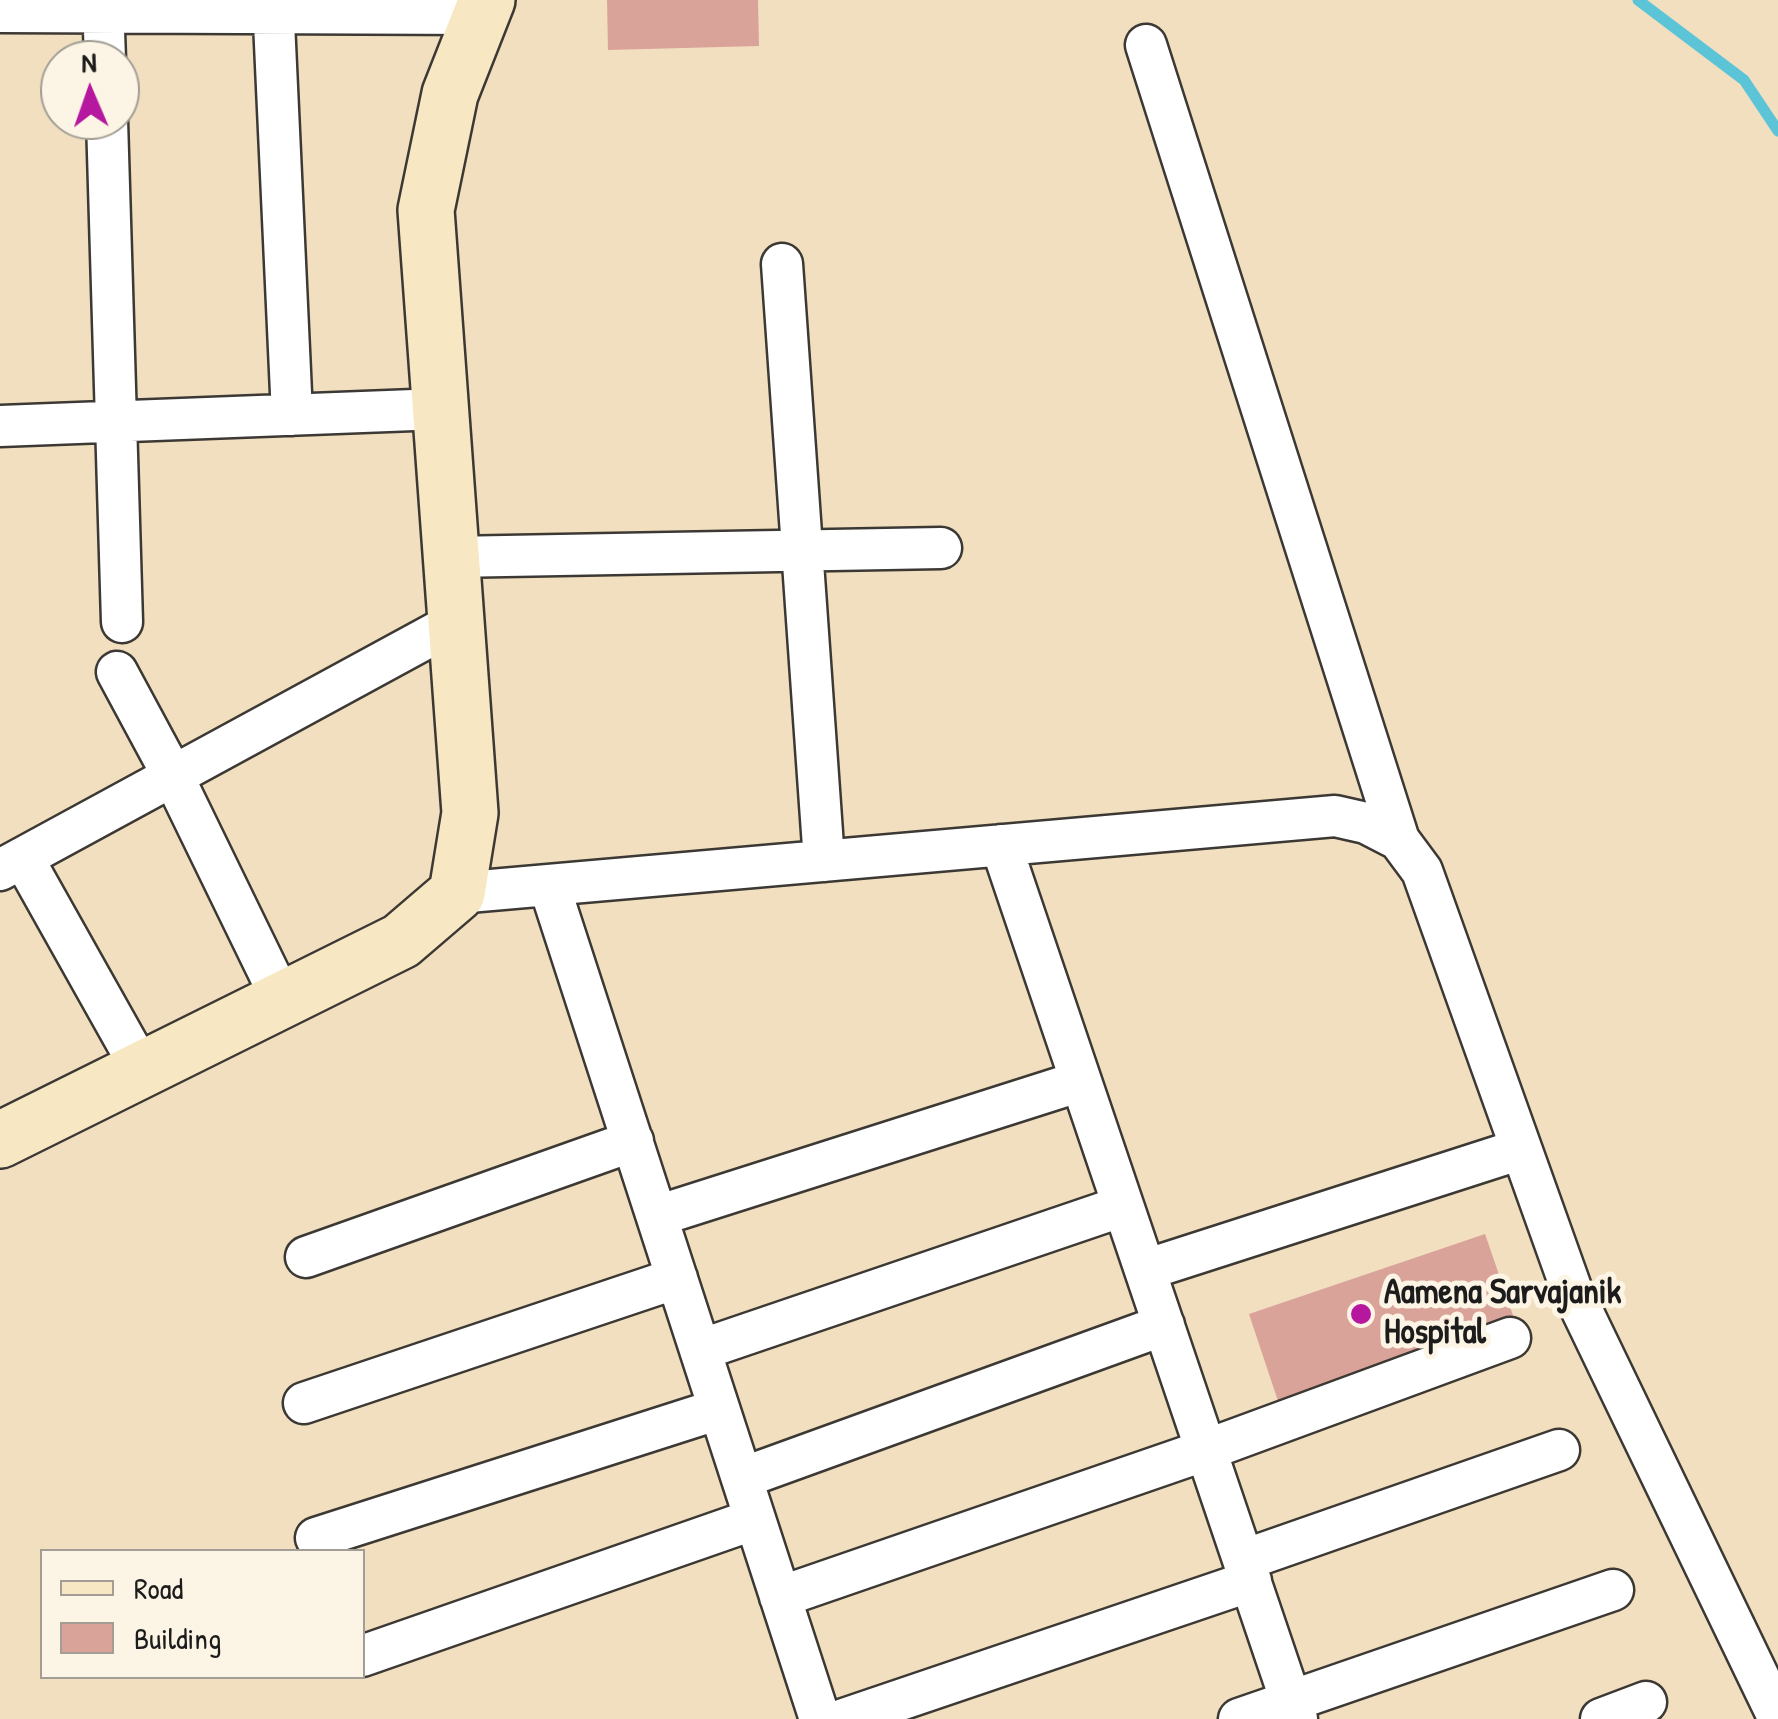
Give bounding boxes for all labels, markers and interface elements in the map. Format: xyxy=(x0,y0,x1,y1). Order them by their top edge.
north arrow xyxy=(40,40,140,140)
text: N xyxy=(81,43,97,81)
place label: Aamena Sarvajanik Hospital xyxy=(1384,1273,1621,1355)
marker: Aamena Sarvajanik Hospital xyxy=(1348,1301,1374,1327)
legend xyxy=(40,1549,365,1679)
text: Road xyxy=(134,1568,183,1608)
text: Building xyxy=(134,1618,221,1658)

